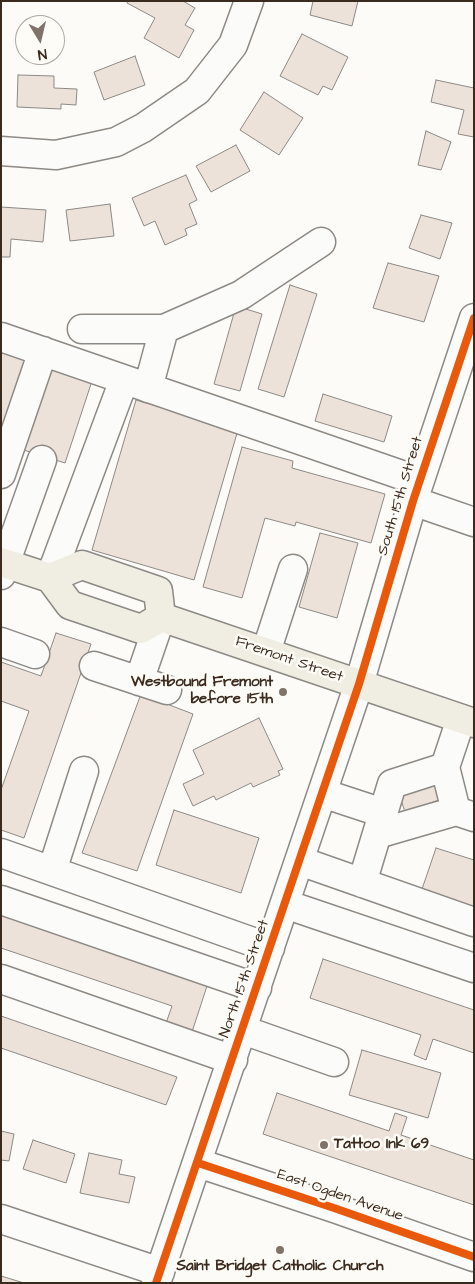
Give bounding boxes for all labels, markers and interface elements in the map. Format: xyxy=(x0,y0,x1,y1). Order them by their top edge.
north arrow xyxy=(15,15,65,65)
text: N xyxy=(36,43,48,64)
street label: South 15th Street xyxy=(374,434,428,558)
street label: Fremont Street xyxy=(233,633,345,687)
place label: Westbound Fremont before 15th xyxy=(131,674,273,709)
marker: Westbound Fremont before 15th xyxy=(277,686,289,698)
street label: North 15th Street xyxy=(216,917,274,1041)
place label: Tattoo Ink 69 xyxy=(334,1136,429,1154)
marker: Tattoo Ink 69 xyxy=(318,1139,330,1151)
street label: East Ogden Avenue xyxy=(275,1166,405,1226)
marker: Saint Bridget Catholic Church xyxy=(274,1244,286,1256)
place label: Saint Bridget Catholic Church xyxy=(176,1258,384,1276)

